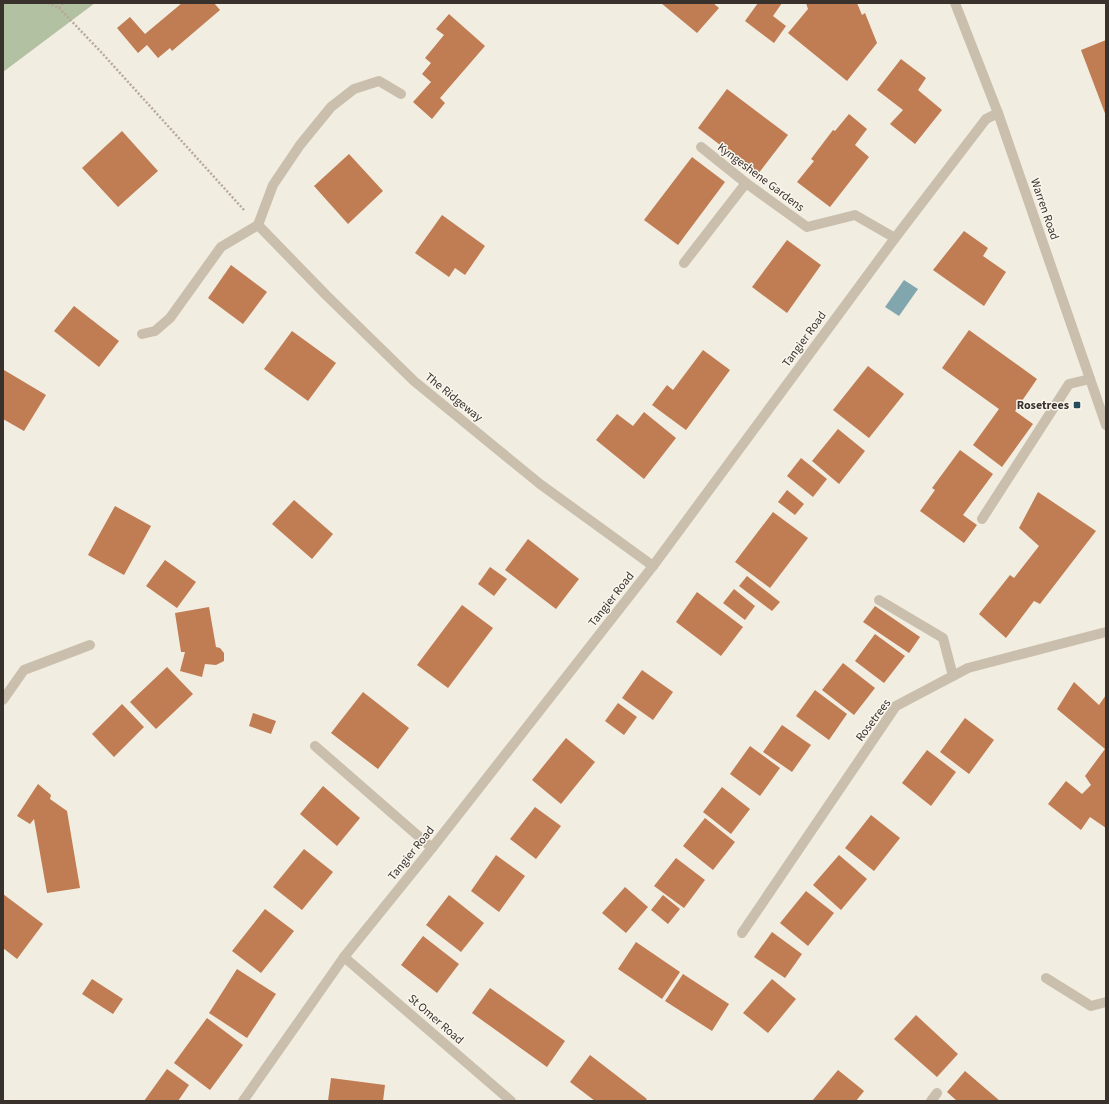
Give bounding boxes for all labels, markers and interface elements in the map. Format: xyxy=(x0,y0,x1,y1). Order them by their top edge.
street label: Kyngeshene Gardens xyxy=(714,139,808,216)
street label: Warren Road xyxy=(1026,176,1063,242)
street label: Tangier Road xyxy=(778,308,831,371)
street label: The Ridgeway xyxy=(421,369,486,426)
place label: Rosetrees xyxy=(1017,397,1069,414)
marker: Rosetrees xyxy=(1072,400,1082,410)
street label: Tangier Road xyxy=(585,568,638,630)
street label: Rosetrees xyxy=(852,696,895,745)
street label: Tangier Road xyxy=(384,823,439,884)
street label: St Omer Road xyxy=(404,990,467,1048)

